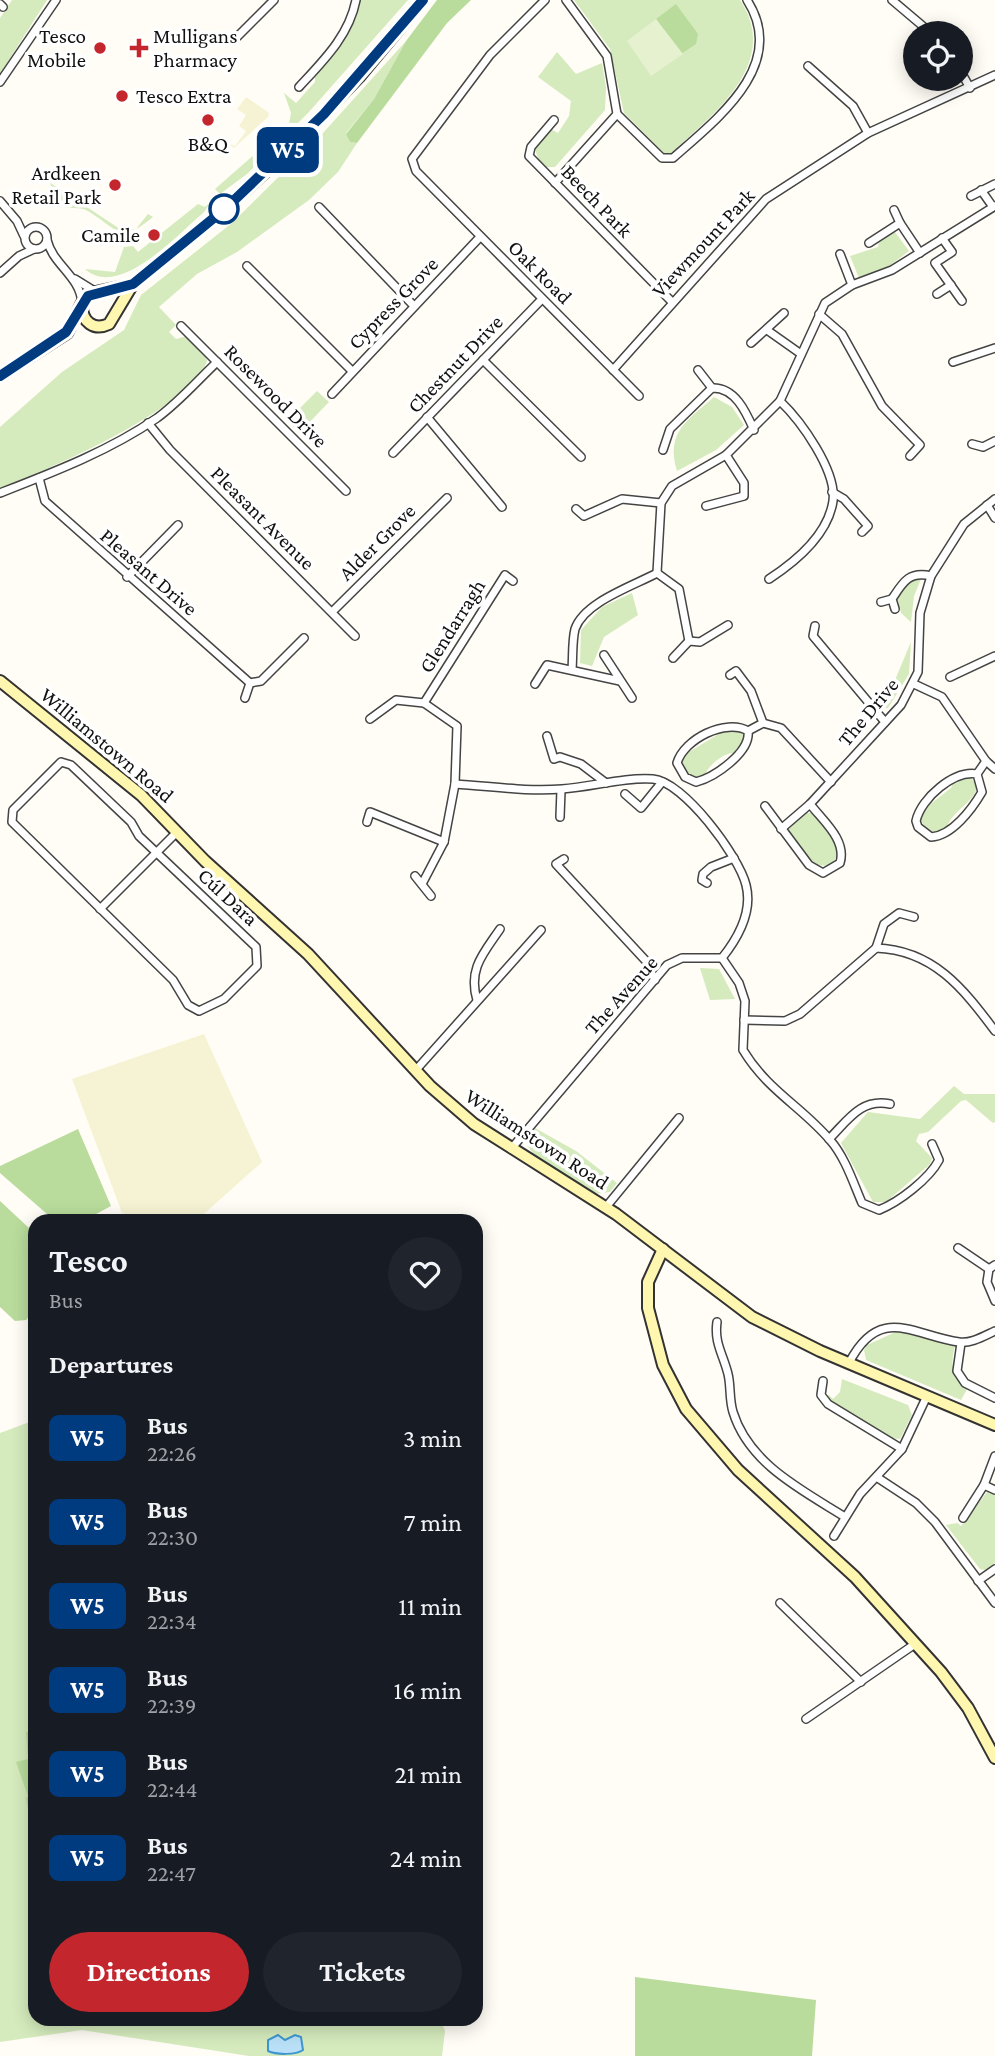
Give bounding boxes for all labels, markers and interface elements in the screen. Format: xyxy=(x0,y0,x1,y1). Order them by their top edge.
map controls xyxy=(903,21,973,91)
button: locate xyxy=(903,21,973,91)
place label: Tesco Mobile xyxy=(27,24,86,72)
place label: Mulligans Pharmacy xyxy=(153,24,237,72)
marker: Tesco Mobile xyxy=(92,40,108,56)
marker: Mulligans Pharmacy xyxy=(131,40,147,56)
place label: Tesco Extra xyxy=(136,84,232,108)
marker: Tesco Extra xyxy=(114,88,130,104)
marker: B&Q xyxy=(200,112,216,128)
line badge: W5 xyxy=(256,127,320,173)
place label: B&Q xyxy=(188,132,229,156)
text: W5 xyxy=(271,136,305,163)
street label: Beech Park xyxy=(557,160,637,242)
place label: Ardkeen Retail Park xyxy=(12,161,101,209)
marker: Ardkeen Retail Park xyxy=(107,177,123,193)
street label: Viewmount Park xyxy=(647,184,759,302)
unlabelled marker xyxy=(209,194,239,224)
place label: Camile xyxy=(81,223,140,247)
marker: Camile xyxy=(146,227,162,243)
street label: Oak Road xyxy=(503,235,577,309)
street label: Cypress Grove xyxy=(343,252,443,354)
street label: Chestnut Drive xyxy=(402,310,508,418)
street label: Rosewood Drive xyxy=(219,339,333,453)
street label: Pleasant Avenue xyxy=(206,461,320,575)
street label: Alder Grove xyxy=(334,499,420,585)
street label: Pleasant Drive xyxy=(96,523,202,621)
street label: Glendarragh xyxy=(414,575,490,677)
street label: The Drive xyxy=(833,673,903,751)
street label: Williamstown Road xyxy=(36,682,178,808)
street label: Cúl Dara xyxy=(193,863,263,931)
street label: The Avenue xyxy=(579,951,663,1039)
street label: Williamstown Road xyxy=(461,1084,613,1194)
button: heart xyxy=(388,1237,462,1311)
text: Tesco xyxy=(49,1242,128,1279)
text: Bus xyxy=(49,1287,83,1313)
text: Departures xyxy=(49,1350,173,1379)
text: Bus xyxy=(147,1411,188,1440)
text: W5 xyxy=(70,1424,105,1451)
text: 3 min xyxy=(403,1424,462,1453)
text: 22:26 xyxy=(147,1440,197,1466)
text: Bus xyxy=(147,1495,188,1524)
text: W5 xyxy=(70,1508,105,1535)
text: 7 min xyxy=(403,1508,462,1537)
text: 22:30 xyxy=(147,1524,198,1550)
text: Bus xyxy=(147,1579,188,1608)
text: W5 xyxy=(70,1592,105,1619)
text: 11 min xyxy=(398,1592,462,1621)
text: 22:34 xyxy=(147,1608,197,1634)
text: Bus xyxy=(147,1663,188,1692)
text: W5 xyxy=(70,1676,105,1703)
text: 16 min xyxy=(394,1676,462,1705)
text: 22:39 xyxy=(147,1692,197,1718)
text: Bus xyxy=(147,1747,188,1776)
text: W5 xyxy=(70,1760,105,1787)
text: 21 min xyxy=(394,1760,462,1789)
text: 22:44 xyxy=(147,1776,198,1802)
text: Bus xyxy=(147,1831,188,1860)
text: W5 xyxy=(70,1844,105,1871)
text: 24 min xyxy=(390,1844,462,1873)
text: 22:47 xyxy=(147,1860,196,1886)
button: Directions xyxy=(49,1932,249,2012)
button: Tickets xyxy=(263,1932,462,2012)

